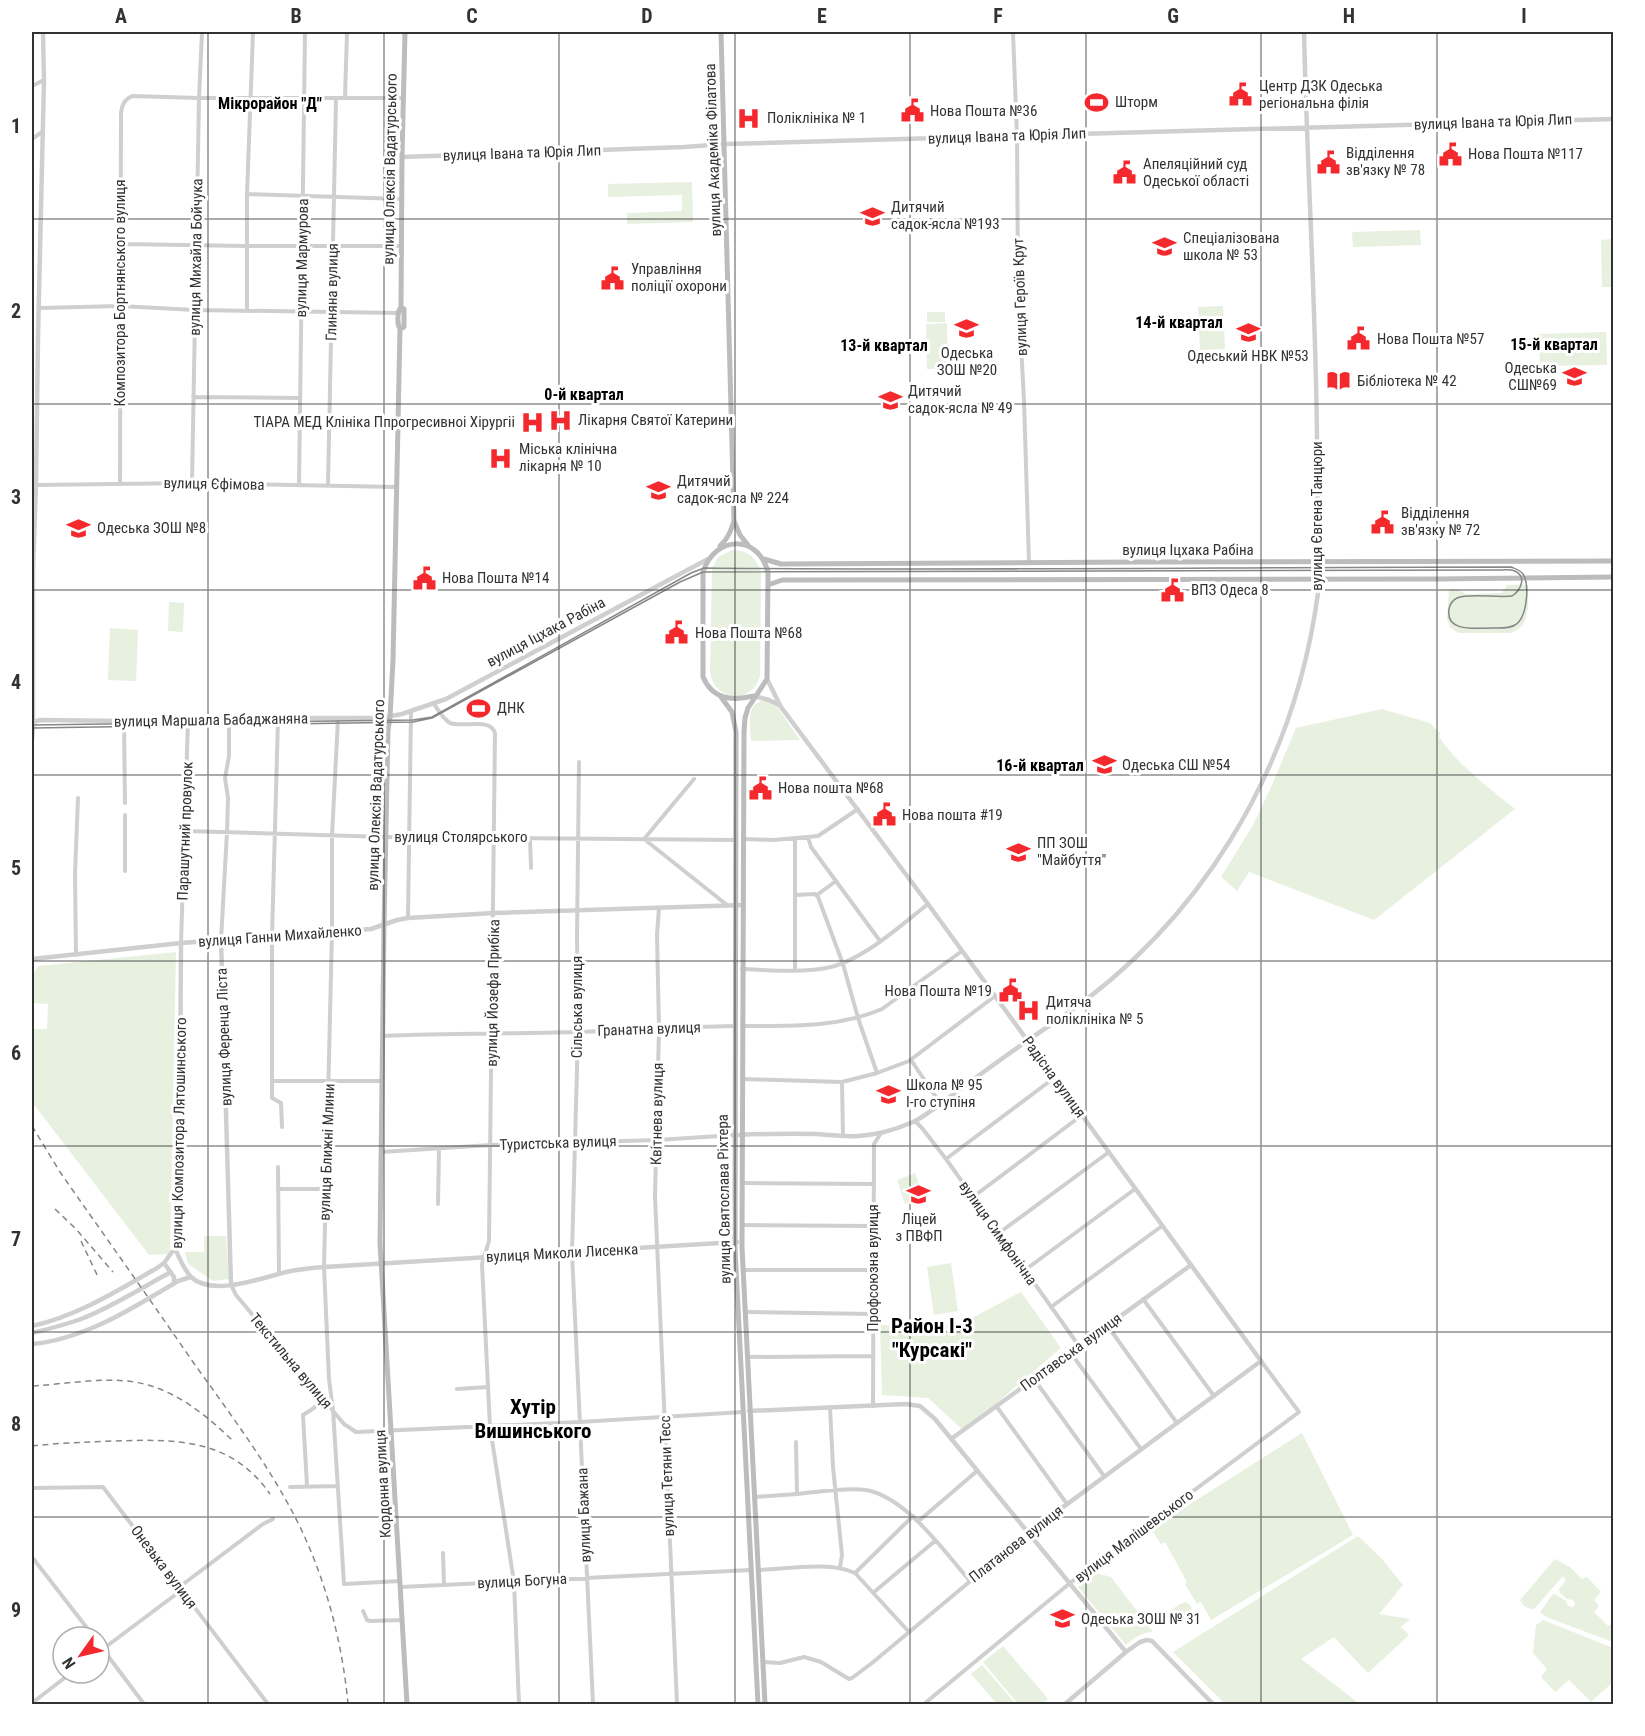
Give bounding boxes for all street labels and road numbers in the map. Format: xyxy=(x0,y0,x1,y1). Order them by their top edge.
street label: вулиця Академіка Філатова xyxy=(701,63,725,237)
street label: вулиця Олексія Вадатурського xyxy=(379,73,401,265)
street label: вулиця Івана та Юрія Лип xyxy=(1413,110,1573,134)
street label: вулиця Івана та Юрія Лип xyxy=(927,124,1087,148)
street label: вулиця Івана та Юрія Лип xyxy=(442,141,602,165)
street label: вулиця Михайла Бойчука xyxy=(186,178,206,336)
street label: Композитора Бортнянського вулиця xyxy=(111,179,129,407)
street label: вулиця Мармурова xyxy=(292,198,312,318)
street label: вулиця Героїв Крут xyxy=(1009,238,1031,356)
street label: Глиняна вулиця xyxy=(322,243,342,341)
street label: вулиця Євгена Танцюри xyxy=(1308,441,1326,591)
street label: вулиця Єфімова xyxy=(163,474,265,494)
street label: вулиця Іцхака Рабіна xyxy=(1122,541,1254,559)
street label: вулиця Іцхака Рабіна xyxy=(484,593,608,671)
street label: вулиця Олексія Вадатурського xyxy=(364,699,388,891)
street label: вулиця Маршала Бабаджаняна xyxy=(114,709,308,731)
street label: Парашутний провулок xyxy=(174,761,196,901)
street label: вулиця Столярського xyxy=(394,828,528,846)
street label: вулиця Йозефа Прибіка xyxy=(483,919,503,1067)
street label: вулиця Ганни Михайленко xyxy=(198,921,362,951)
street label: Сільська вулиця xyxy=(568,956,586,1058)
street label: вулиця Ференца Ліста xyxy=(213,968,235,1106)
street label: вулиця Композитора Лятошинського xyxy=(168,1017,190,1249)
street label: Гранатна вулиця xyxy=(597,1018,701,1040)
street label: Радісна вулиця xyxy=(1019,1033,1089,1121)
street label: Квітнева вулиця xyxy=(647,1063,667,1165)
street label: вулиця Ближні Млини xyxy=(316,1083,338,1221)
street label: вулиця Святослава Ріхтера xyxy=(714,1114,734,1284)
street label: Туристська вулиця xyxy=(499,1132,617,1154)
street label: вулиця Симфонічна xyxy=(955,1177,1041,1289)
street label: Профсоюзна вулиця xyxy=(864,1204,882,1332)
street label: вулиця Миколи Лисенка xyxy=(485,1240,639,1266)
street label: Полтавська вулиця xyxy=(1017,1309,1125,1395)
street label: Текстильна вулиця xyxy=(246,1310,336,1412)
street label: вулиця Тетяни Тесс xyxy=(656,1415,678,1537)
street label: Кордонна вулиця xyxy=(371,1429,395,1539)
street label: вулиця Бажана xyxy=(573,1467,595,1563)
street label: вулиця Малішевського xyxy=(1071,1486,1197,1586)
street label: Платанова вулиця xyxy=(965,1502,1067,1586)
street label: Онезька вулиця xyxy=(127,1522,201,1612)
street label: вулиця Богуна xyxy=(477,1570,567,1592)

